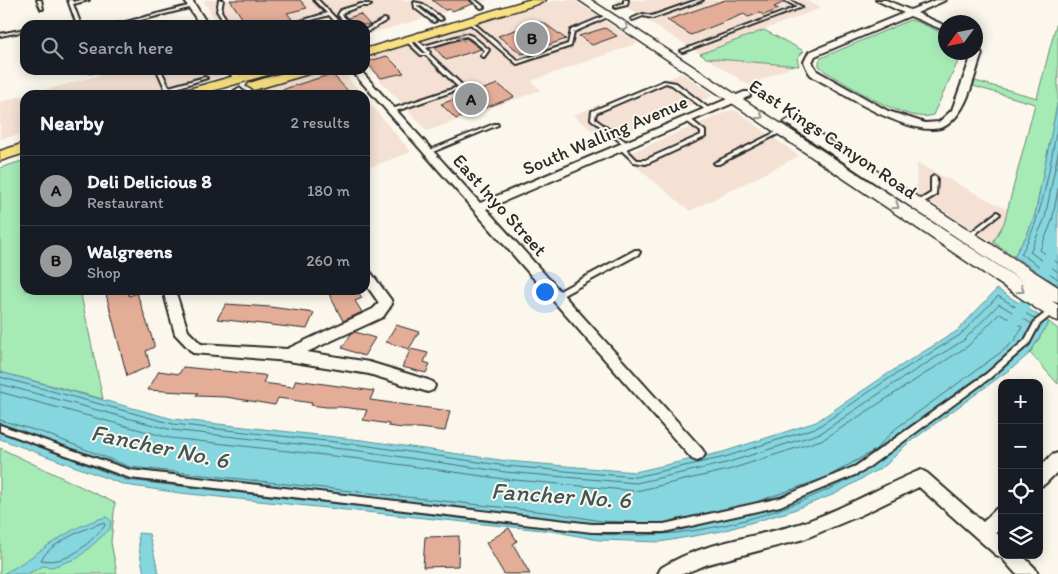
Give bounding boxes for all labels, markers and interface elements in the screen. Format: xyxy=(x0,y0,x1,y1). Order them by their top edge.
north arrow xyxy=(938,15,983,60)
pin: B xyxy=(516,19,548,57)
search box xyxy=(20,20,370,75)
one-way arrow xyxy=(619,21,628,30)
one-way arrow xyxy=(457,31,465,42)
icon: search xyxy=(38,34,66,62)
text: Search here xyxy=(78,36,173,59)
street label: East Kings Canyon Road xyxy=(745,74,922,204)
pin: A xyxy=(455,80,487,118)
street label: South Walling Avenue xyxy=(519,90,691,180)
text: Nearby xyxy=(40,110,104,135)
one-way arrow xyxy=(755,110,764,120)
text: 2 results xyxy=(290,113,350,132)
street label: East Inyo Street xyxy=(448,149,552,261)
text: Deli Delicious 8 xyxy=(87,170,212,193)
text: A xyxy=(51,181,61,200)
text: 180 m xyxy=(307,181,350,200)
text: Restaurant xyxy=(87,193,164,212)
one-way arrow xyxy=(890,200,899,210)
text: Walgreens xyxy=(87,240,172,263)
text: B xyxy=(51,251,61,270)
text: 260 m xyxy=(306,251,350,270)
text: Shop xyxy=(87,263,121,282)
your location xyxy=(532,279,558,305)
one-way arrow xyxy=(1016,284,1025,293)
map controls xyxy=(998,379,1043,559)
button: + xyxy=(998,379,1043,424)
water label: Fancher No. 6 xyxy=(89,417,233,475)
button: − xyxy=(998,424,1043,469)
button: locate xyxy=(998,469,1043,514)
water label: Fancher No. 6 xyxy=(490,476,633,514)
button: layers xyxy=(998,514,1043,559)

